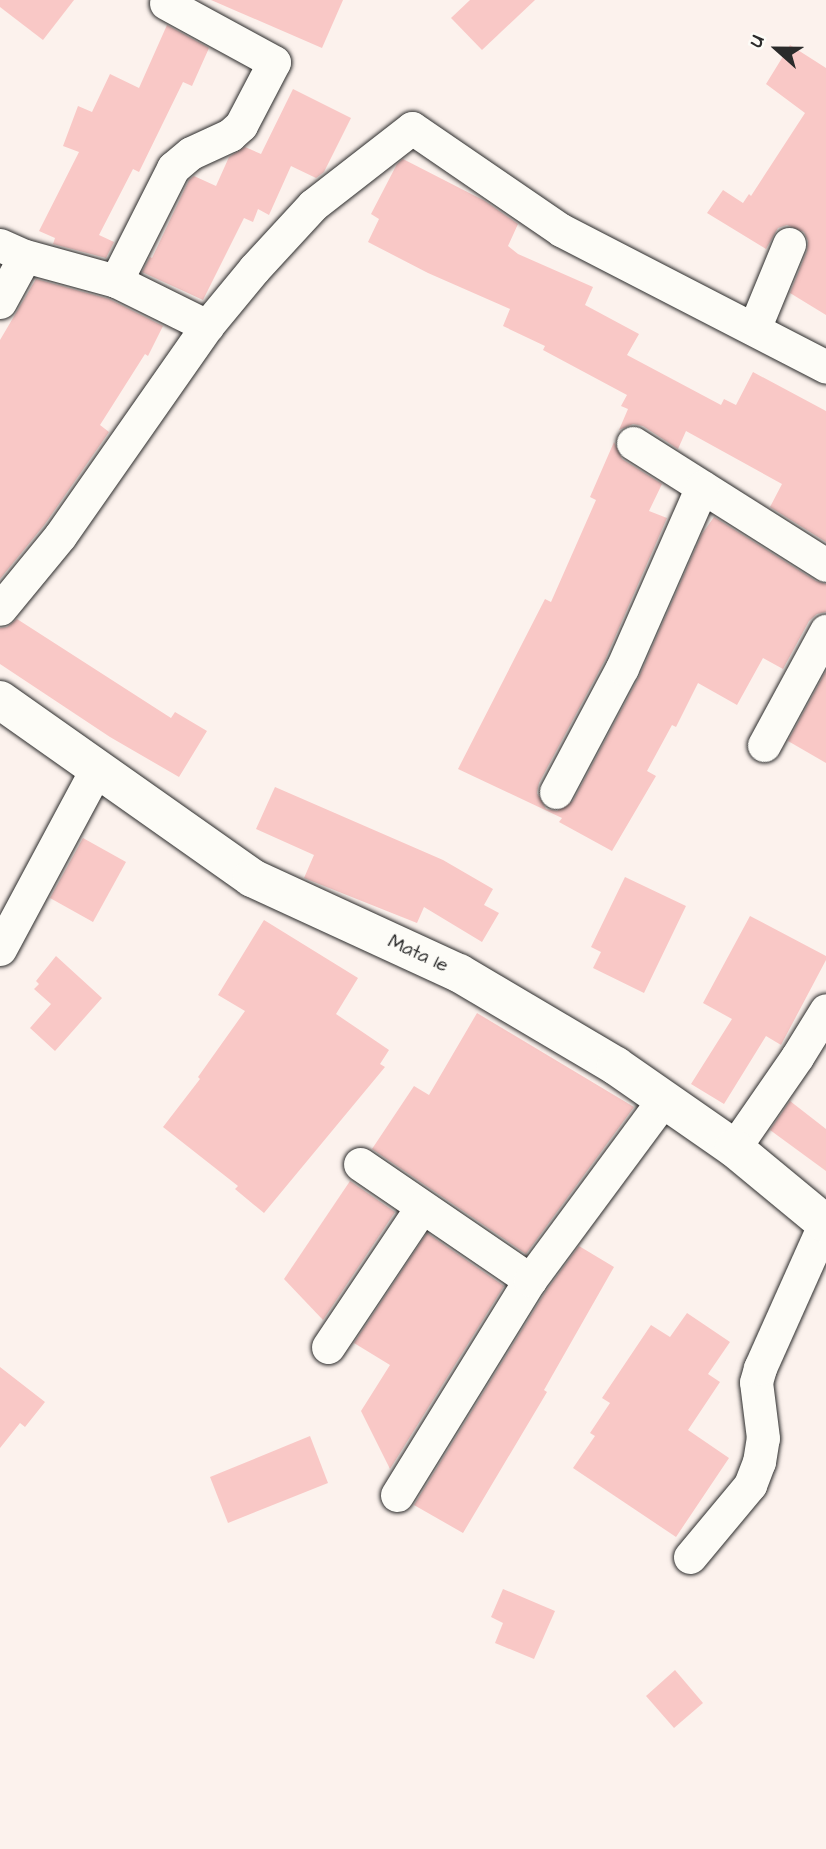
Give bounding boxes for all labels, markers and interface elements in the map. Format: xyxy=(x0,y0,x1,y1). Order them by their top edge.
north arrow xyxy=(742,14,812,84)
text: U xyxy=(742,31,771,51)
street label: Mata Ie xyxy=(384,930,452,978)

